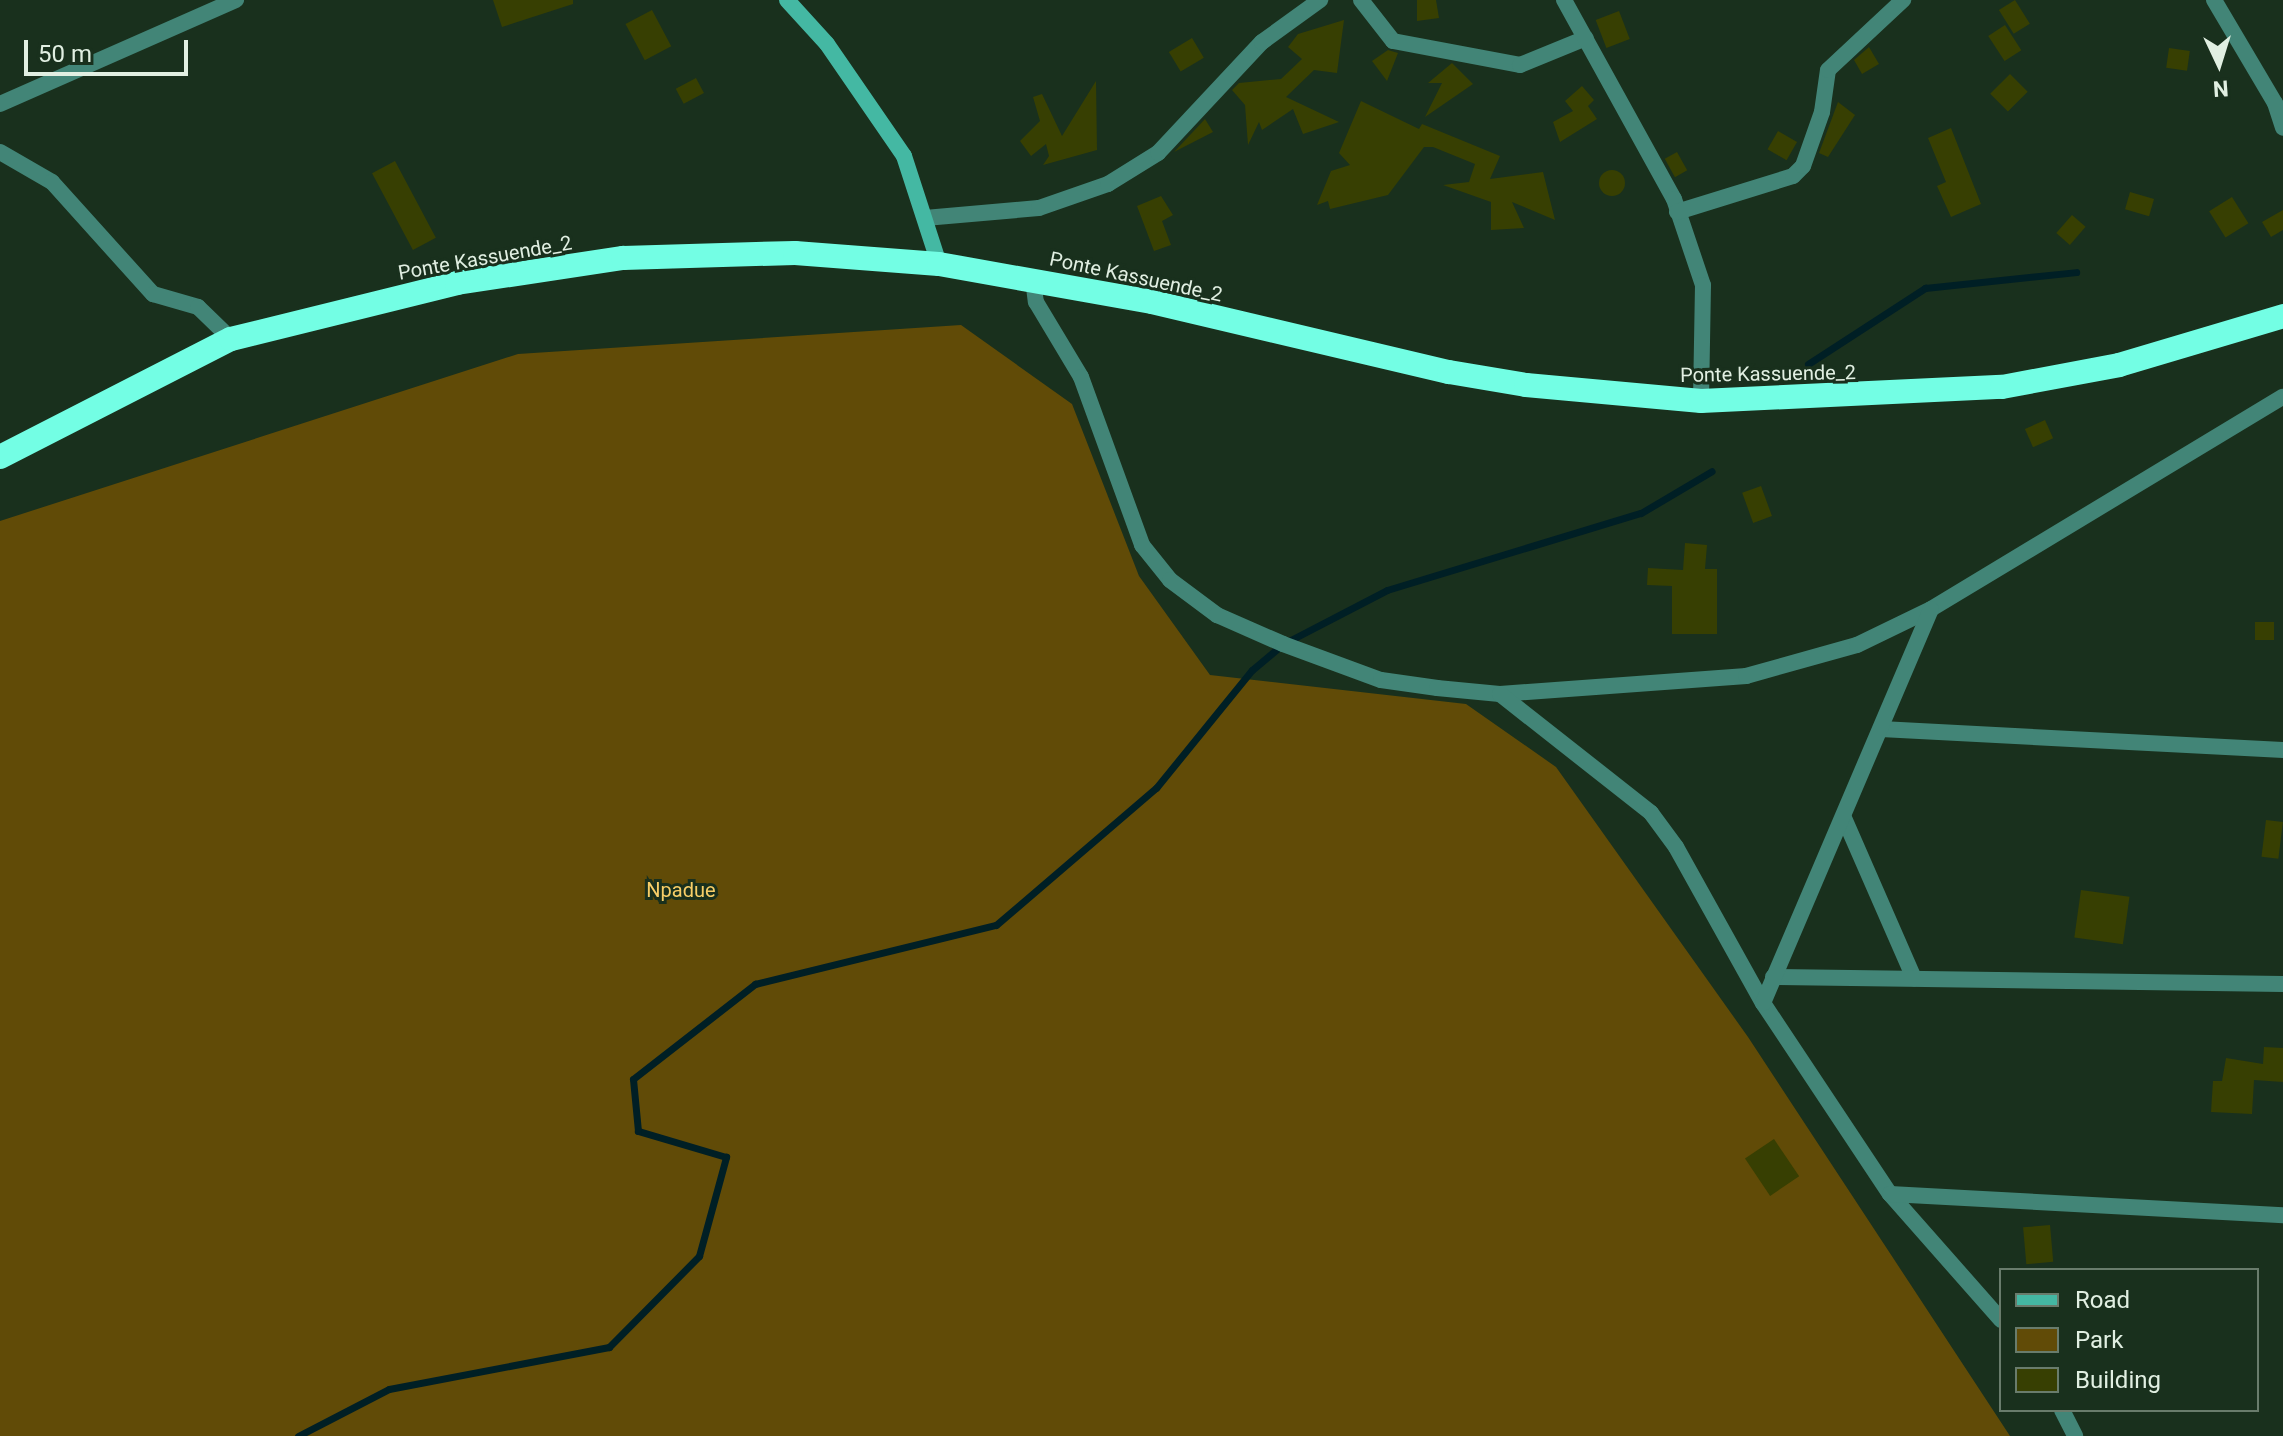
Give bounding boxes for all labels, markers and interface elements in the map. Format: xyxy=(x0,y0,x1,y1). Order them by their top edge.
scale bar xyxy=(28,24,192,74)
north arrow xyxy=(2179,24,2259,104)
text: 50 m xyxy=(38,40,92,68)
text: N xyxy=(2212,75,2229,101)
street label: Ponte Kassuende_2 xyxy=(396,231,574,285)
street label: Ponte Kassuende_2 xyxy=(1047,247,1225,307)
street label: Ponte Kassuende_2 xyxy=(1680,360,1856,388)
park label: Npadue xyxy=(646,878,716,902)
legend xyxy=(1999,1268,2259,1412)
text: Road xyxy=(2075,1286,2130,1314)
text: Park xyxy=(2075,1326,2123,1354)
text: Building xyxy=(2075,1366,2161,1394)

